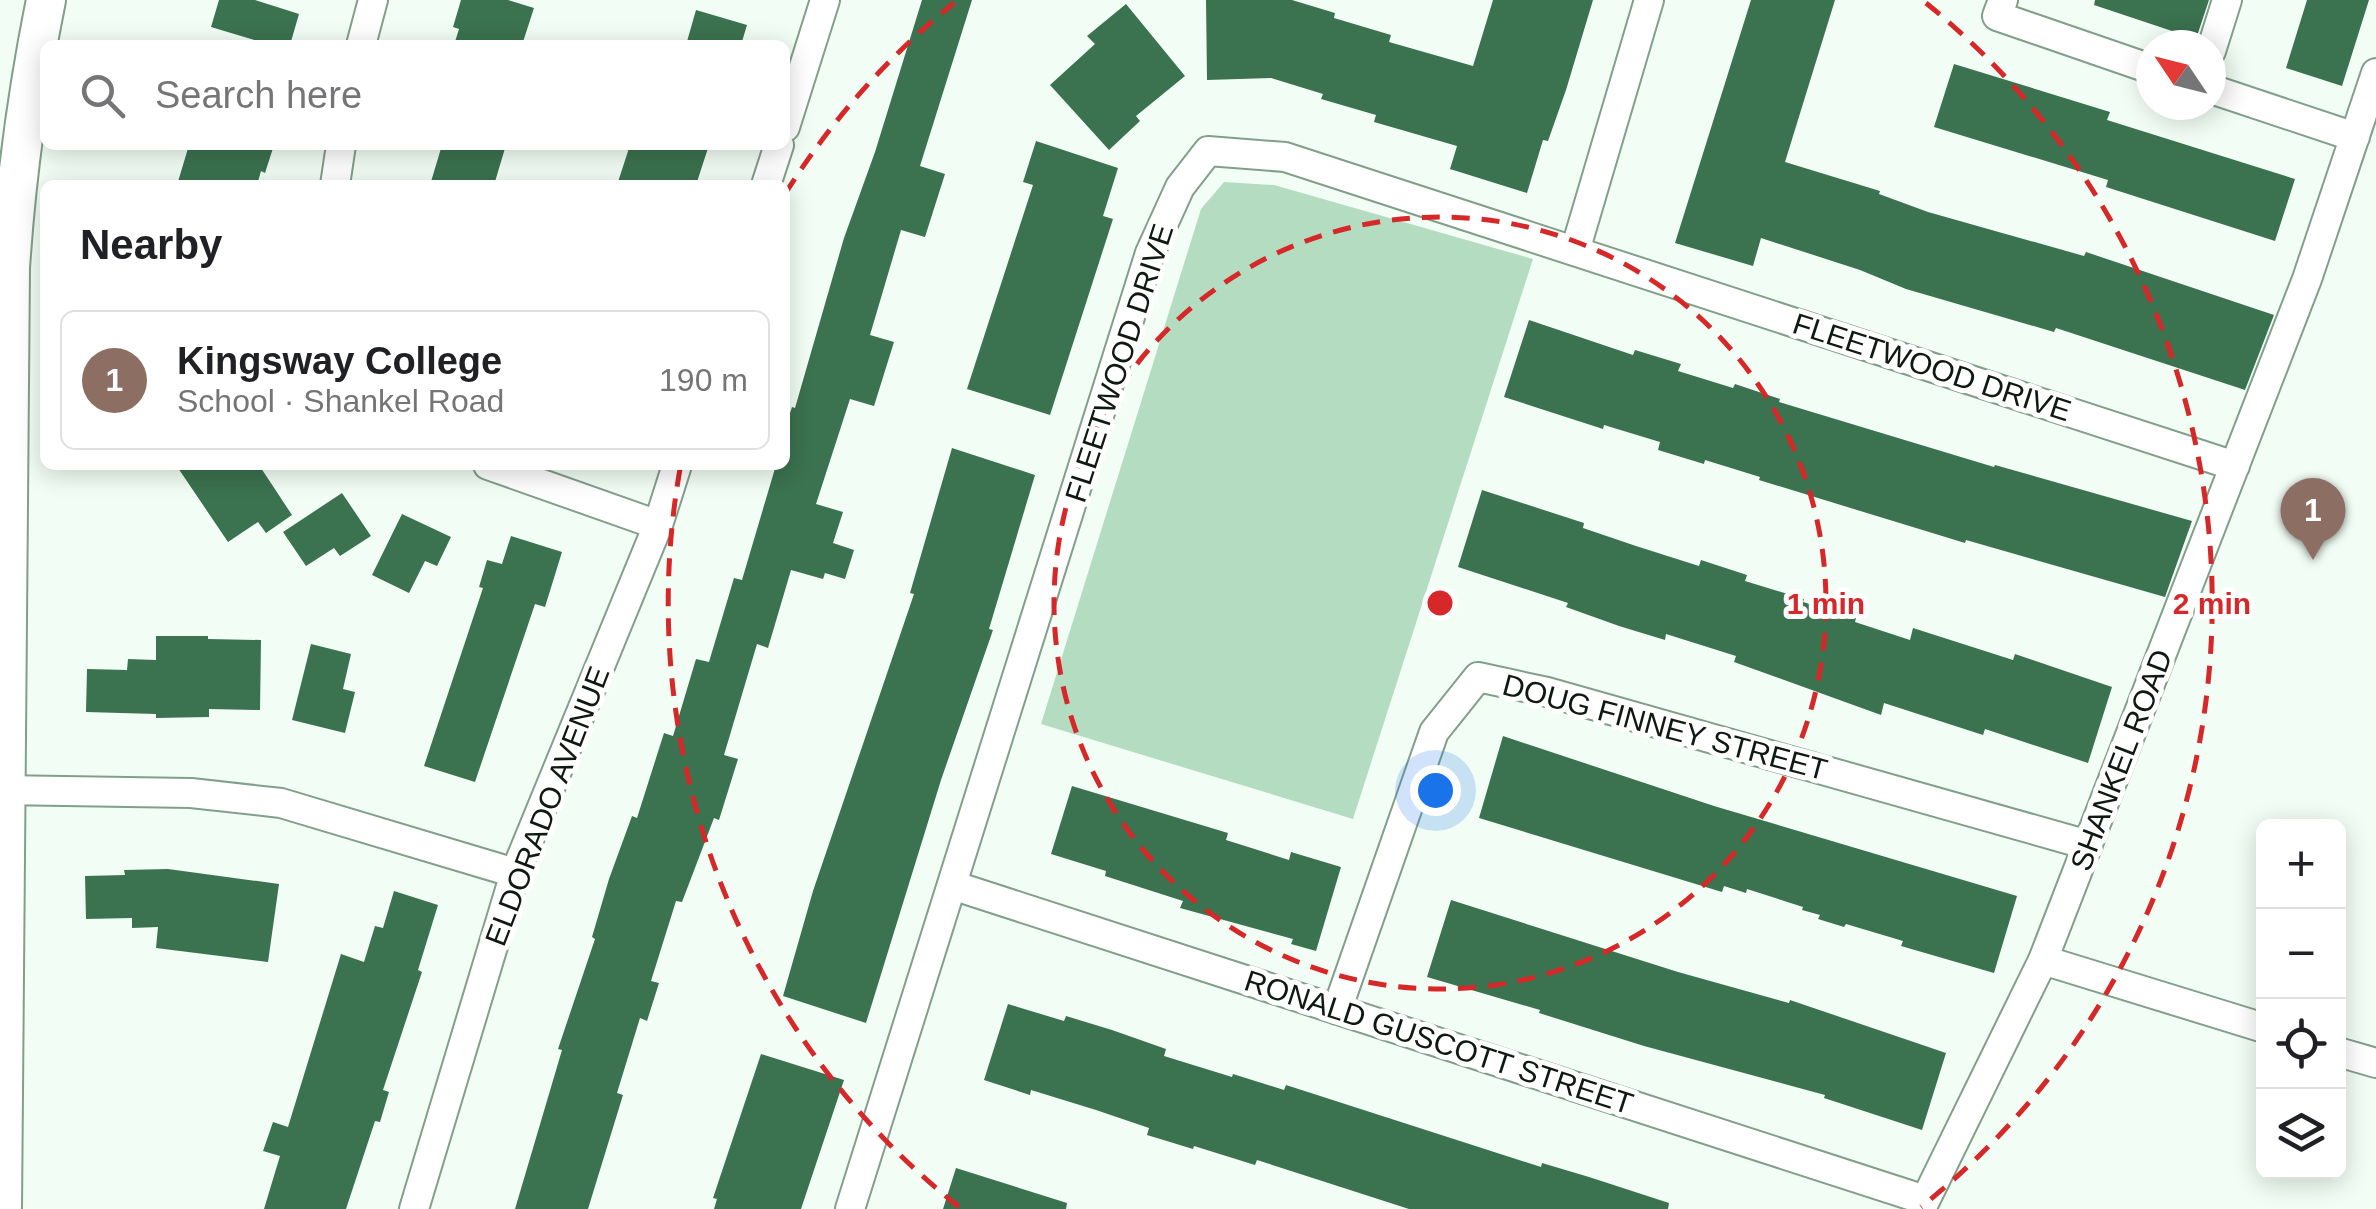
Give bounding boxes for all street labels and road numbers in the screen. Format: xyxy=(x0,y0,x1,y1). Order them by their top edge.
street label: FLEETWOOD DRIVE xyxy=(1058,220,1180,506)
street label: FLEETWOOD DRIVE xyxy=(1789,306,2075,428)
street label: SHANKEL ROAD xyxy=(2064,645,2178,875)
street label: ELDORADO AVENUE xyxy=(479,662,615,950)
street label: DOUG FINNEY STREET xyxy=(1499,668,1831,786)
street label: RONALD GUSCOTT STREET xyxy=(1241,964,1637,1120)

